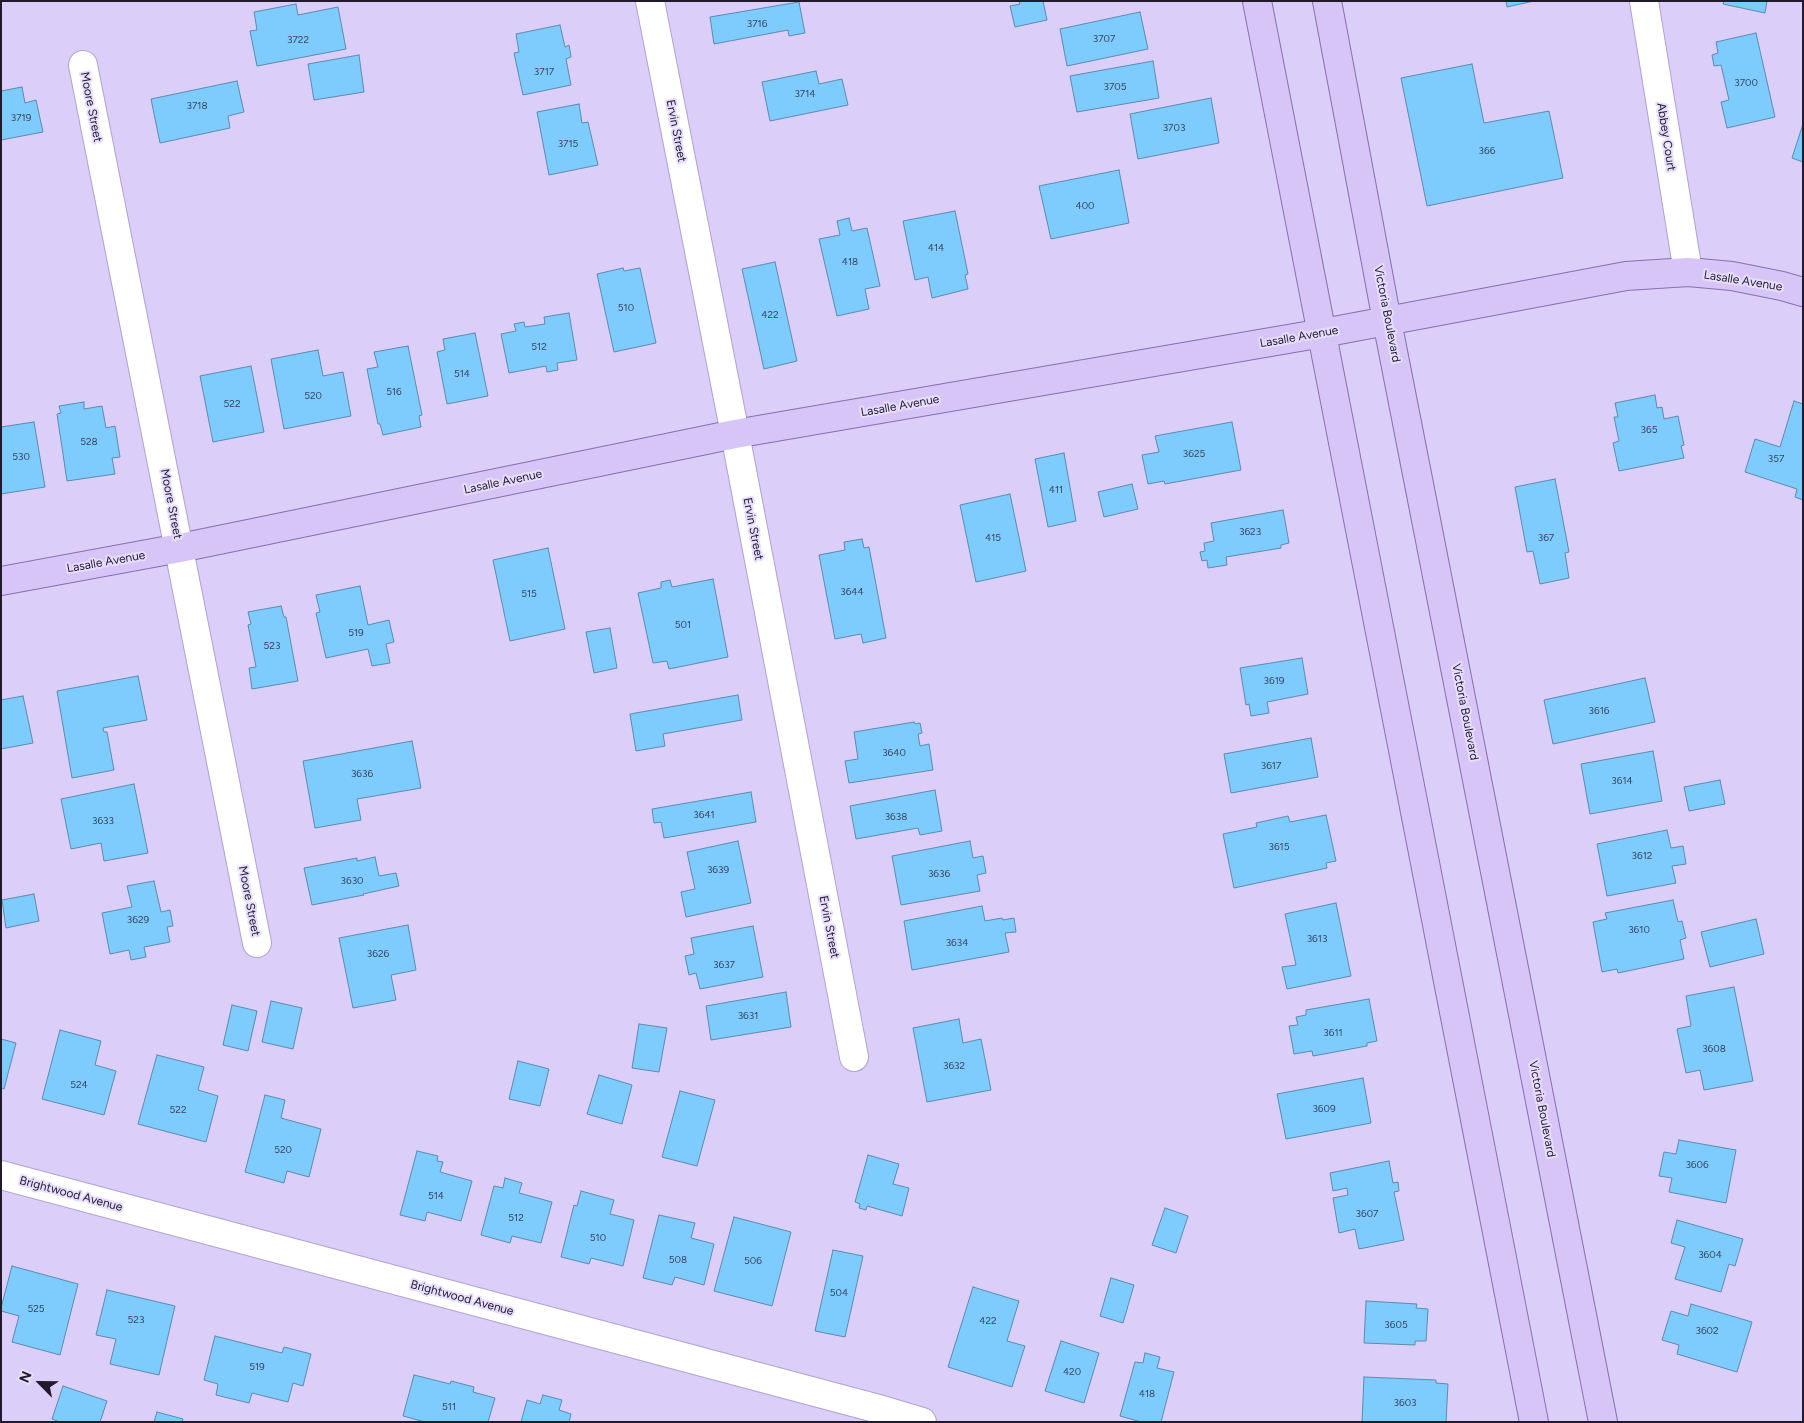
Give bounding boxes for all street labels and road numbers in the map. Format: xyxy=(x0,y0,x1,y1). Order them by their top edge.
street label: Moore Street xyxy=(77,71,105,143)
street label: Ervin Street xyxy=(663,98,689,164)
street label: Abbey Court xyxy=(1654,102,1678,172)
street label: Victoria Boulevard xyxy=(1371,264,1403,364)
street label: Lasalle Avenue xyxy=(1703,268,1783,294)
street label: Lasalle Avenue xyxy=(1259,323,1339,351)
street label: Lasalle Avenue xyxy=(860,392,940,420)
street label: Lasalle Avenue xyxy=(463,467,543,497)
street label: Moore Street xyxy=(157,468,185,540)
street label: Ervin Street xyxy=(740,496,766,562)
street label: Lasalle Avenue xyxy=(66,548,146,576)
street label: Victoria Boulevard xyxy=(1449,662,1481,762)
street label: Moore Street xyxy=(235,865,263,937)
street label: Ervin Street xyxy=(816,894,842,960)
street label: Victoria Boulevard xyxy=(1526,1059,1558,1159)
street label: Brightwood Avenue xyxy=(18,1173,124,1215)
street label: Brightwood Avenue xyxy=(409,1277,515,1319)

